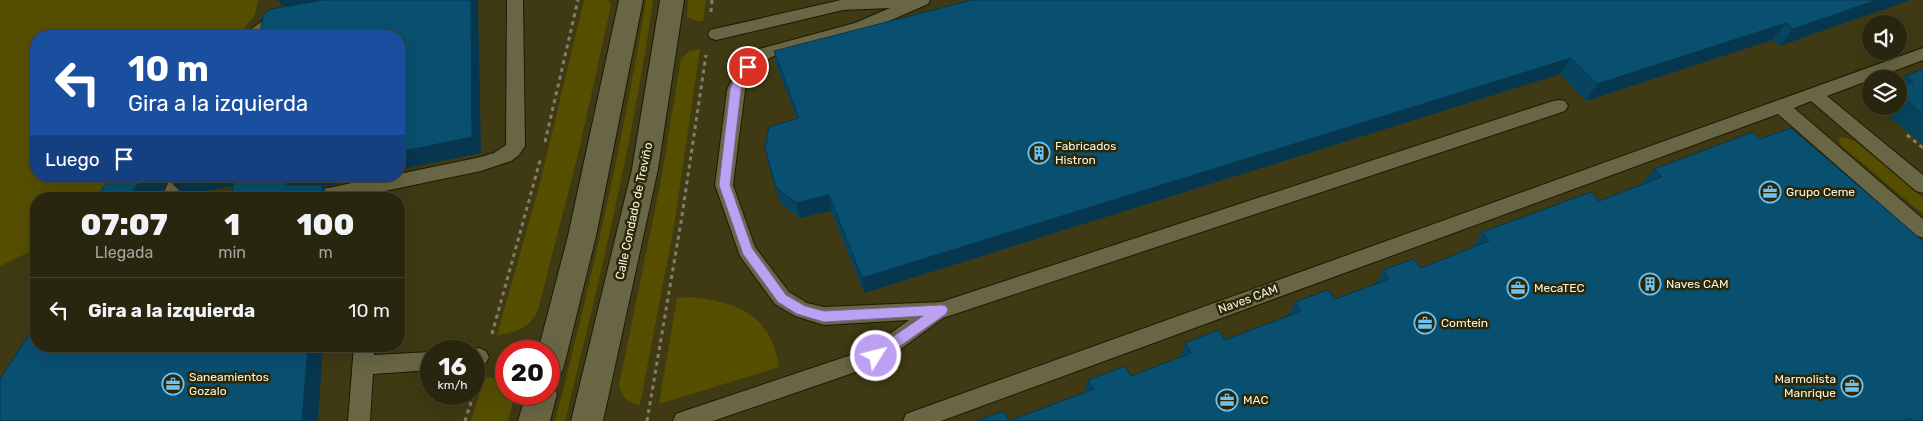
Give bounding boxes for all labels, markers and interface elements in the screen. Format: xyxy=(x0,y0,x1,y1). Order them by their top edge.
map controls xyxy=(1862,15,1907,115)
button: sound xyxy=(1862,15,1907,60)
pin xyxy=(727,46,769,88)
text: 10 m xyxy=(128,48,209,90)
icon: left xyxy=(45,50,110,115)
icon: arrive xyxy=(734,53,762,81)
button: layers xyxy=(1862,70,1907,115)
text: Gira a la izquierda xyxy=(128,90,308,117)
place label: Fabricados Histron xyxy=(1055,139,1116,167)
street label: Calle Condado de Treviño xyxy=(613,141,655,281)
building icon: Fabricados Histron xyxy=(1027,141,1051,165)
icon: arrive xyxy=(110,145,138,173)
text: Luego xyxy=(45,148,100,171)
office icon: Grupo Ceme xyxy=(1758,180,1782,204)
place label: Grupo Ceme xyxy=(1786,185,1855,199)
text: 07:07 xyxy=(81,207,168,243)
text: 1 xyxy=(224,207,240,243)
text: 100 xyxy=(297,207,354,243)
text: Llegada xyxy=(95,243,153,262)
text: min xyxy=(218,243,246,262)
text: m xyxy=(318,243,333,262)
building icon: Naves CAM xyxy=(1638,272,1662,296)
office icon: MecaTEC xyxy=(1506,276,1530,300)
place label: Naves CAM xyxy=(1666,277,1729,291)
place label: MecaTEC xyxy=(1534,281,1584,295)
street label: Naves CAM xyxy=(1216,282,1280,316)
icon: left xyxy=(45,296,73,324)
text: Gira a la izquierda xyxy=(88,299,255,322)
text: 10 m xyxy=(348,299,390,322)
office icon: Comtein xyxy=(1413,311,1437,335)
place label: Comtein xyxy=(1441,316,1488,330)
position arrow xyxy=(849,329,901,381)
speed limit sign: 20 xyxy=(495,340,560,405)
text: 16 xyxy=(438,352,467,381)
place label: Saneamientos Gozalo xyxy=(189,370,269,398)
office icon: Saneamientos Gozalo xyxy=(161,372,185,396)
place label: Marmolista Manrique xyxy=(1774,372,1836,400)
office icon: Marmolista Manrique xyxy=(1840,374,1864,398)
text: km/h xyxy=(438,378,467,392)
office icon: MAC xyxy=(1215,388,1239,412)
place label: MAC xyxy=(1243,393,1268,407)

